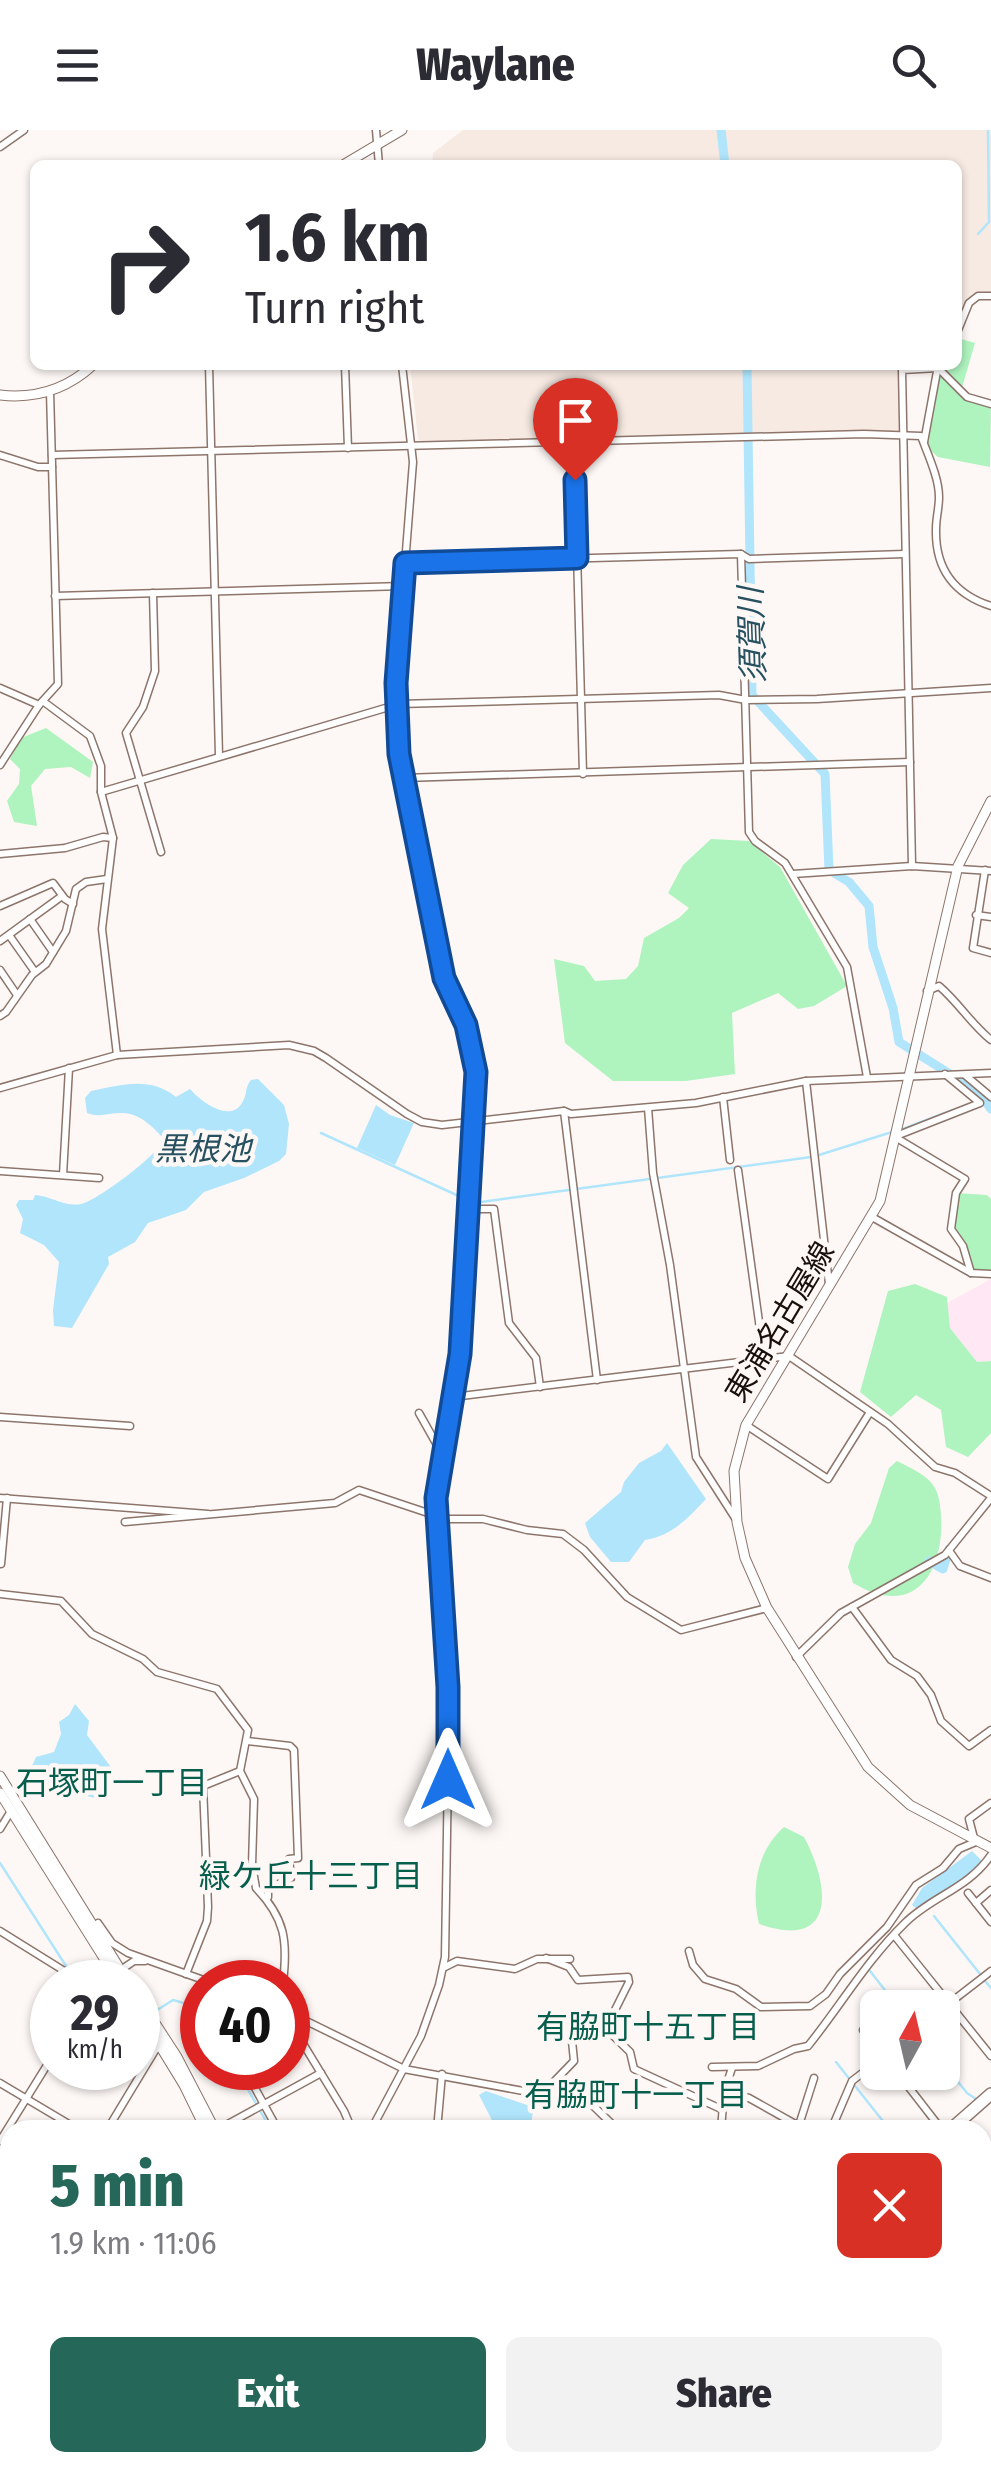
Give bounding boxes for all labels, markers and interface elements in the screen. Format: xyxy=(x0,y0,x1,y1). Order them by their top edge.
icon: menu xyxy=(50,38,105,93)
text: Waylane xyxy=(416,38,575,92)
icon: search xyxy=(886,38,941,93)
text: 1.6 km xyxy=(245,196,430,280)
icon: right xyxy=(80,200,210,330)
text: Turn right xyxy=(245,281,424,335)
pin xyxy=(533,378,618,481)
icon: arrive xyxy=(548,393,603,448)
water label: 須賀川 xyxy=(731,583,773,684)
water label: 黒根池 xyxy=(155,1130,254,1168)
street label: 東浦名古屋線 xyxy=(718,1236,842,1408)
position arrow xyxy=(396,1728,500,1832)
district label: 石塚町一丁目 xyxy=(16,1764,208,1802)
district label: 緑ケ丘十三丁目 xyxy=(199,1857,423,1895)
speed limit sign: 40 xyxy=(180,1960,310,2090)
text: 29 xyxy=(71,1983,119,2043)
north arrow xyxy=(860,1990,960,2090)
map controls xyxy=(860,1990,960,2090)
district label: 有脇町十五丁目 xyxy=(536,2008,760,2046)
text: km/h xyxy=(67,2035,123,2065)
district label: 有脇町十一丁目 xyxy=(524,2076,748,2114)
text: 5 min xyxy=(50,2150,185,2222)
button: close xyxy=(837,2153,942,2258)
text: 1.9 km · 11:06 xyxy=(50,2224,217,2262)
button: Exit xyxy=(50,2337,486,2452)
button: Share xyxy=(506,2337,942,2452)

